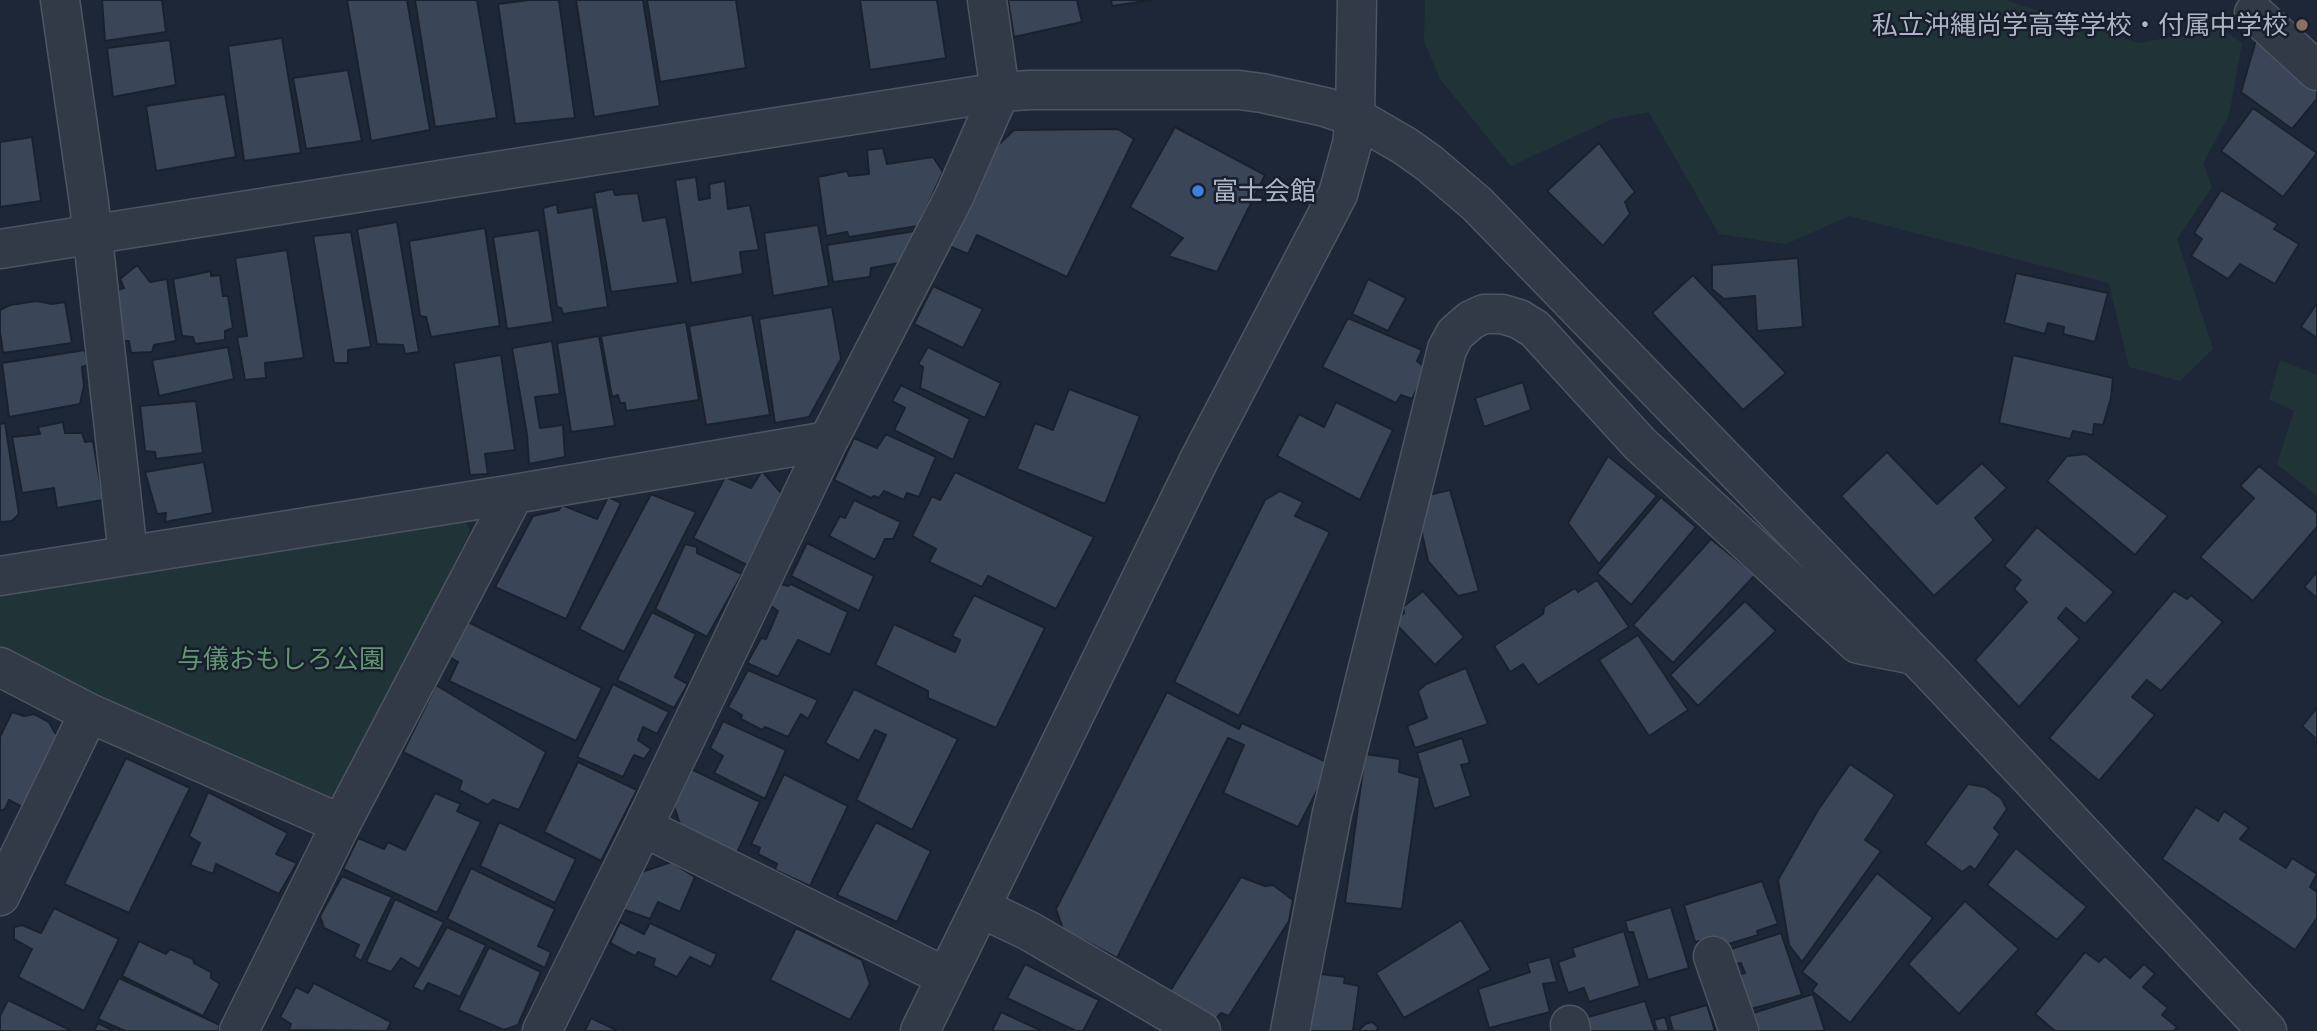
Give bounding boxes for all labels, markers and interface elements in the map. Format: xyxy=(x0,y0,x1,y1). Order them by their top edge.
place label: 私立沖縄尚学高等学校・付属中学校 xyxy=(1872,9,2288,41)
marker: 私立沖縄尚学高等学校・付属中学校 xyxy=(2294,17,2310,33)
place label: 富士会館 xyxy=(1212,175,1316,207)
marker: 富士会館 xyxy=(1190,183,1206,199)
park label: 与儀おもしろ公園 xyxy=(177,643,385,675)

